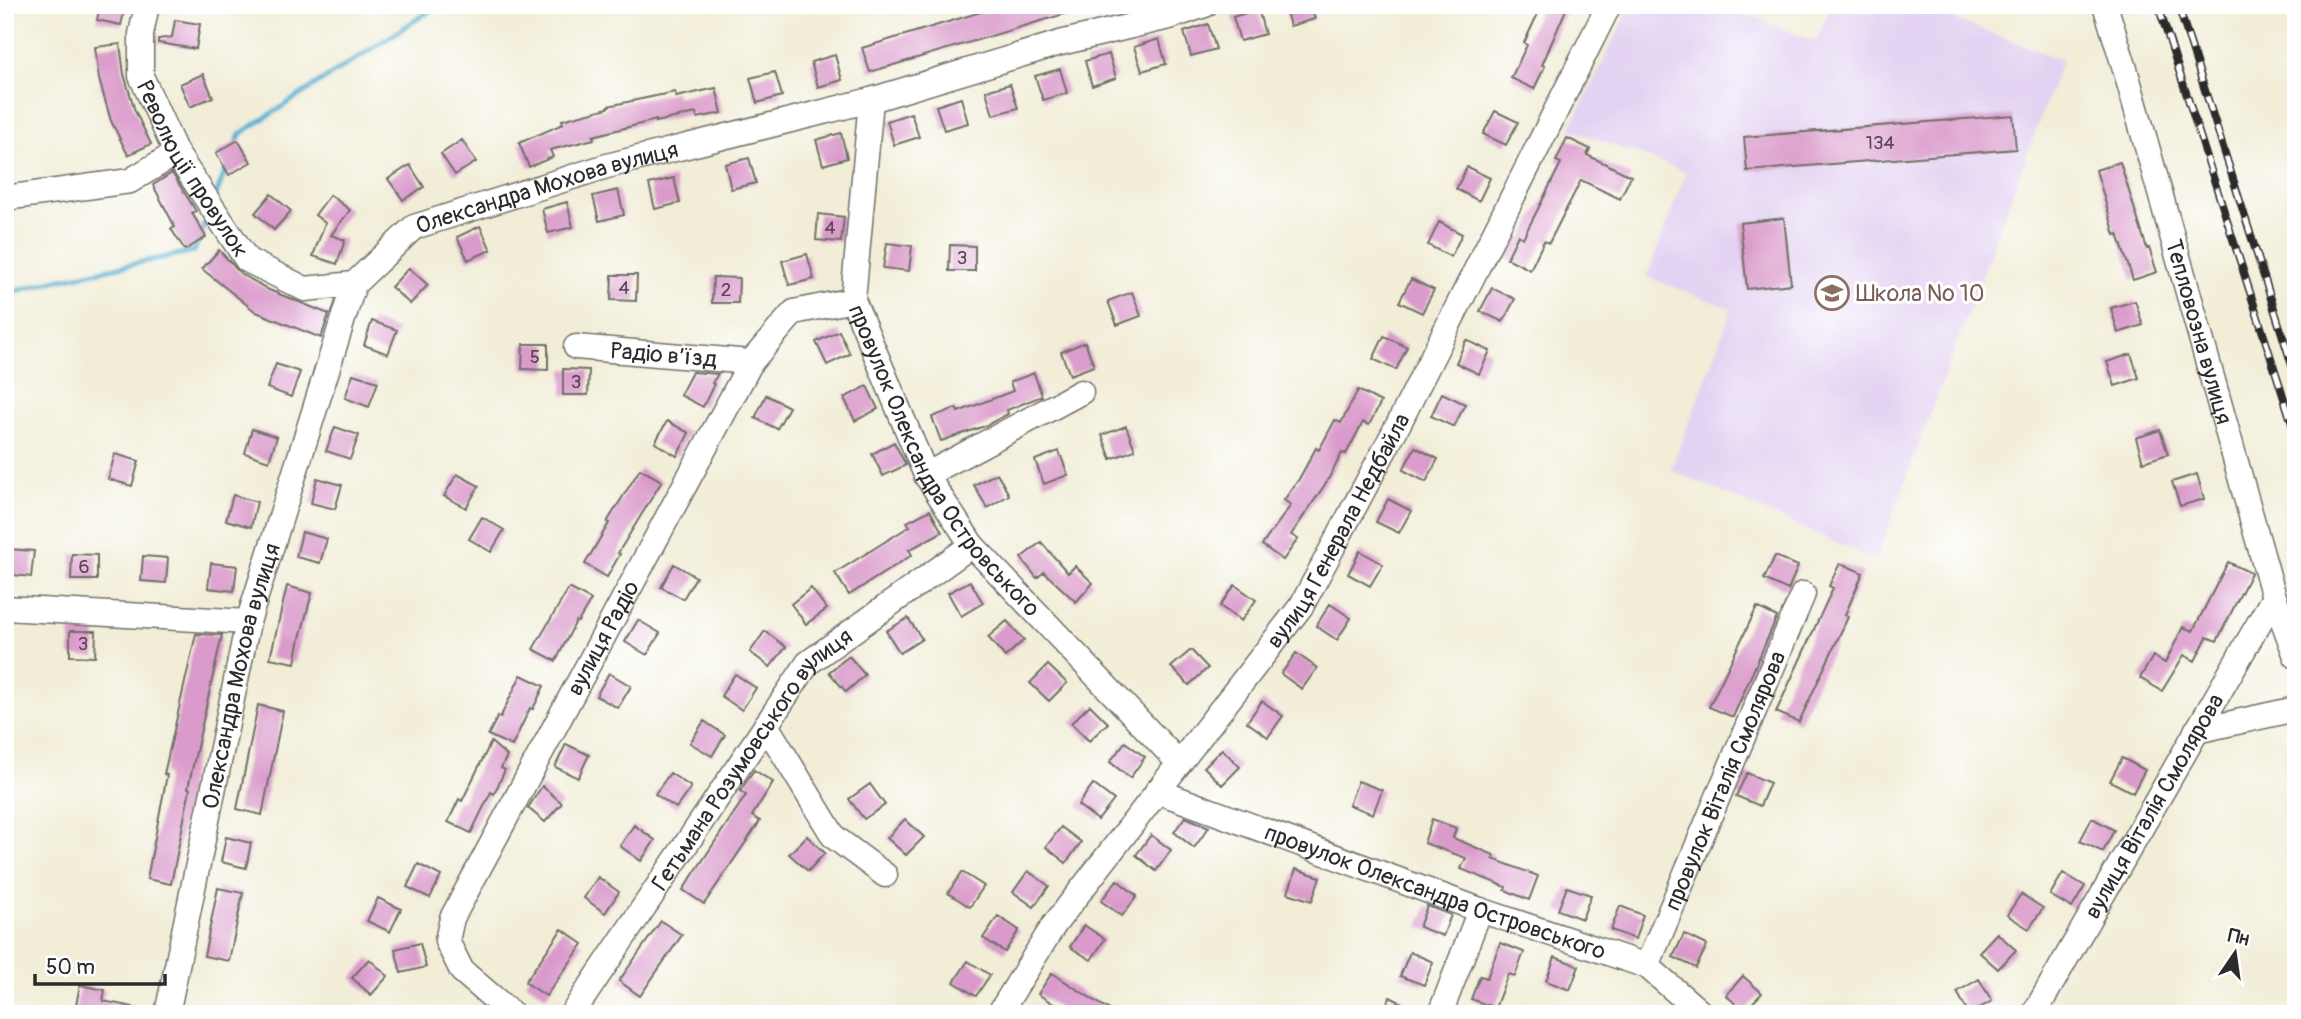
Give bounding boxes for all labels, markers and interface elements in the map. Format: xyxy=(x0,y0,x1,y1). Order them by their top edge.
street label: Революції провулок xyxy=(130,76,256,263)
house number: 134 xyxy=(1865,131,1895,155)
street label: Олександра Мохова вулиця xyxy=(412,134,681,240)
house number: 4 xyxy=(824,216,836,240)
street label: Тепловозна вулиця xyxy=(2159,236,2239,428)
house number: 3 xyxy=(957,246,967,270)
school or university icon: Школа № 10 xyxy=(1813,274,1851,312)
house number: 4 xyxy=(618,276,630,300)
house number: 2 xyxy=(721,278,731,302)
place label: Школа № 10 xyxy=(1856,279,1984,308)
street label: провулок Олександра Островського xyxy=(842,300,1047,622)
street label: Радіо в’їзд xyxy=(609,336,718,374)
house number: 5 xyxy=(530,345,540,369)
house number: 3 xyxy=(571,370,581,394)
street label: вулиця Генерала Недбайла xyxy=(1260,408,1416,654)
street label: Олександра Мохова вулиця xyxy=(195,539,286,812)
house number: 6 xyxy=(78,555,90,579)
street label: вулиця Радіо xyxy=(560,576,645,700)
street label: Гетьмана Розумовського вулиця xyxy=(645,622,858,896)
house number: 3 xyxy=(78,632,88,656)
street label: провулок Віталія Смолярова xyxy=(1657,647,1792,915)
street label: вулиця Віталія Смолярова xyxy=(2078,688,2230,924)
street label: провулок Олександра Островського xyxy=(1261,817,1610,966)
north arrow xyxy=(2200,918,2270,988)
text: Пн xyxy=(2226,923,2251,951)
scale bar xyxy=(35,942,164,986)
text: 50 m xyxy=(46,954,95,981)

